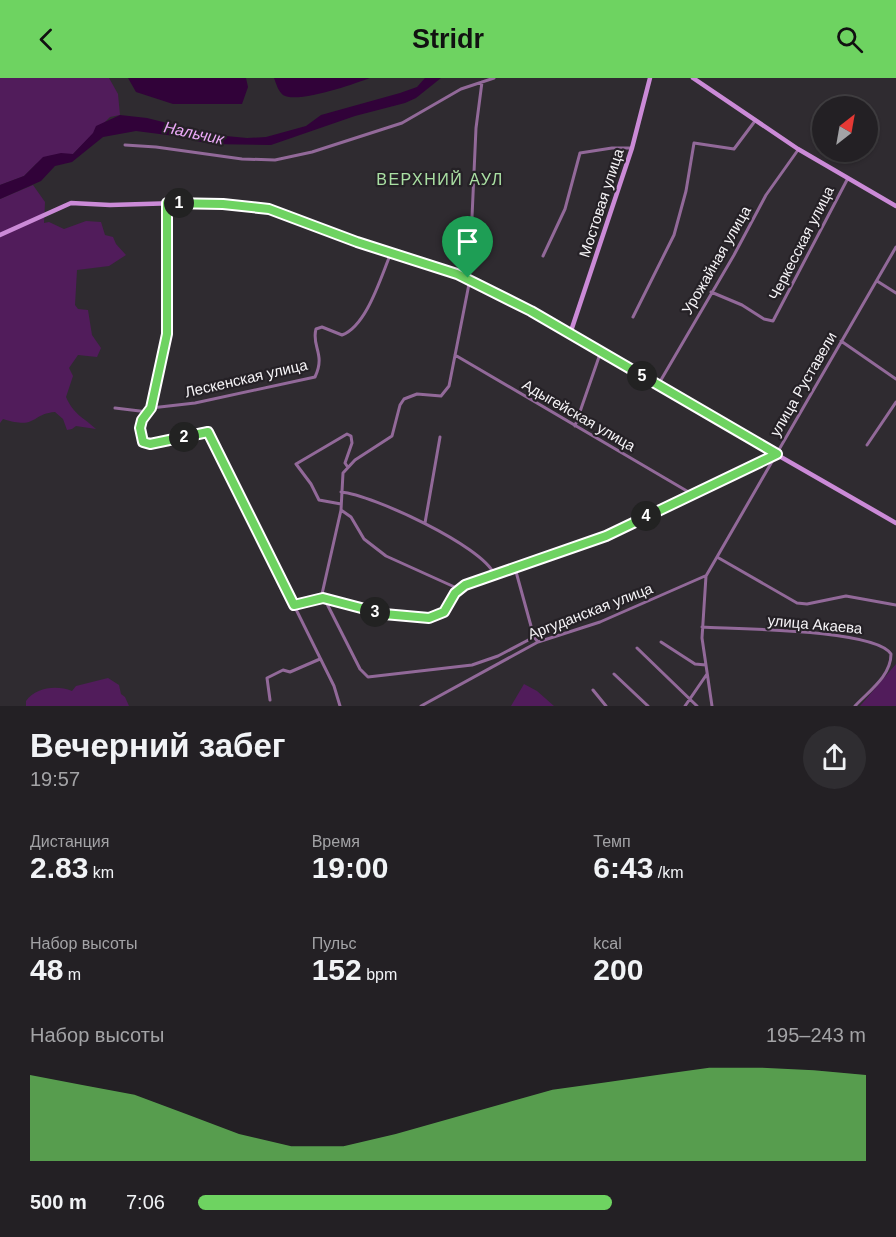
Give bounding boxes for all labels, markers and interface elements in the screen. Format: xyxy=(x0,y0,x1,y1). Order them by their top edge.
icon: back xyxy=(30,23,63,56)
icon: search xyxy=(833,23,866,56)
text: Stridr xyxy=(412,24,484,54)
north arrow xyxy=(812,96,878,162)
map controls xyxy=(812,96,878,162)
water label: Нальчик xyxy=(162,118,227,148)
street label: Мостовая улица xyxy=(575,146,627,259)
district label: ВЕРХНИЙ АУЛ xyxy=(376,170,504,188)
street label: Черкесская улица xyxy=(765,183,837,303)
pin: 1 xyxy=(164,188,194,218)
text: 1 xyxy=(175,194,183,211)
street label: Урожайная улица xyxy=(678,202,754,317)
pin xyxy=(442,216,493,278)
icon: arrive xyxy=(451,225,484,258)
street label: улица Руставели xyxy=(766,329,840,439)
street label: Лескенская улица xyxy=(183,355,310,400)
pin: 5 xyxy=(627,361,657,391)
text: 5 xyxy=(638,367,646,384)
street label: Адыгейская улица xyxy=(519,376,639,455)
pin: 2 xyxy=(169,422,199,452)
text: 2 xyxy=(180,428,188,445)
pin: 4 xyxy=(631,501,661,531)
text: 4 xyxy=(642,507,650,524)
street label: Аргуданская улица xyxy=(525,579,655,643)
pin: 3 xyxy=(360,597,390,627)
text: 3 xyxy=(371,603,379,620)
street label: улица Акаева xyxy=(767,611,864,637)
button: share xyxy=(803,726,866,789)
text: Вечерний забег xyxy=(30,727,286,764)
text: 19:57 xyxy=(30,768,80,790)
text: Дистанция xyxy=(30,833,109,850)
text: Время xyxy=(312,833,360,850)
text: Темп xyxy=(593,833,631,850)
text: 2.83 xyxy=(30,851,88,884)
text: 19:00 xyxy=(312,851,388,884)
text: 6:43 xyxy=(593,851,653,884)
text: km xyxy=(88,864,114,881)
text: /km xyxy=(653,864,684,881)
text: Набор высоты xyxy=(30,935,137,952)
text: Пульс xyxy=(312,935,356,952)
text: kcal xyxy=(593,935,622,952)
text: 48 xyxy=(30,953,63,986)
text: 152 xyxy=(312,953,362,986)
text: 200 xyxy=(593,953,643,986)
text: m xyxy=(63,966,81,983)
text: bpm xyxy=(362,966,397,983)
text: Набор высоты xyxy=(30,1024,164,1046)
text: 195–243 m xyxy=(766,1024,866,1046)
text: 500 m xyxy=(30,1191,87,1213)
text: 7:06 xyxy=(126,1191,165,1213)

